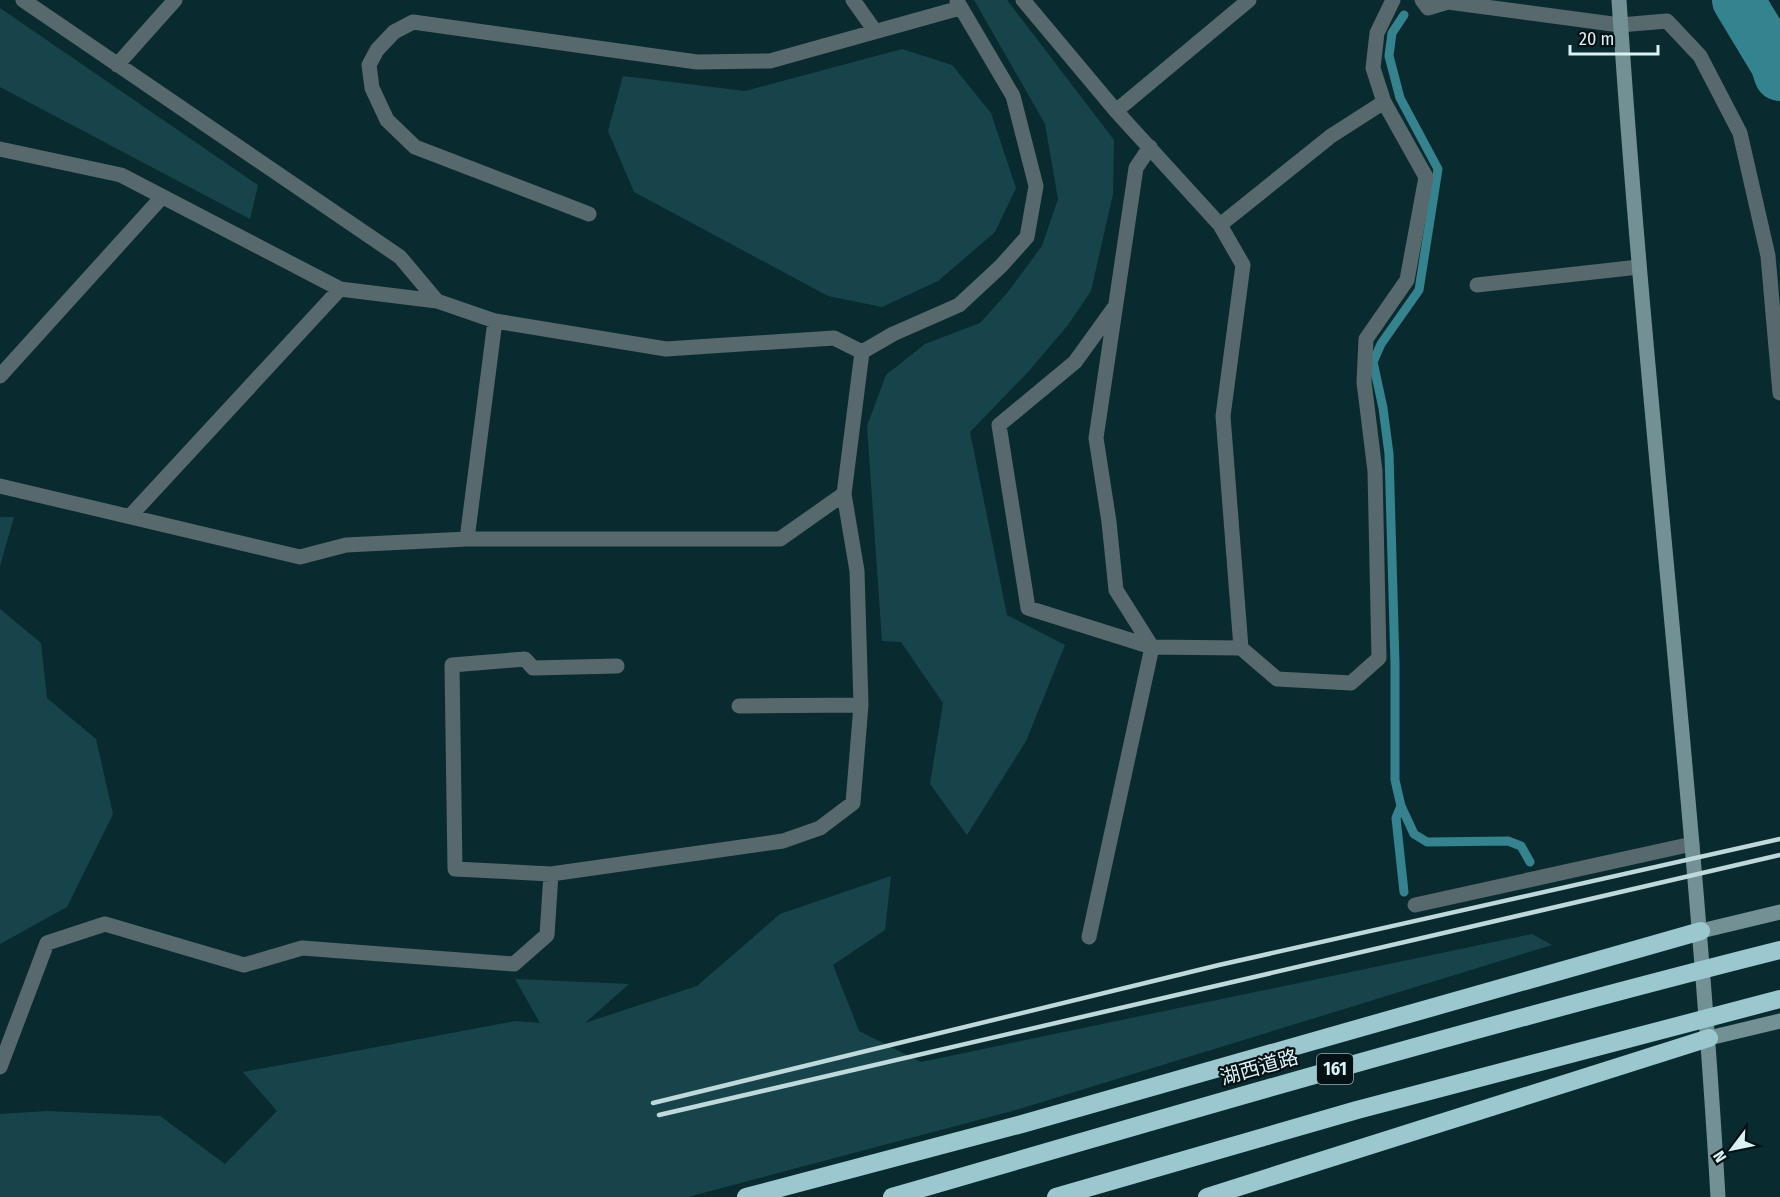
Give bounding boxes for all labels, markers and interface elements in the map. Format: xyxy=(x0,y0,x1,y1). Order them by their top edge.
scale bar xyxy=(1570,18,1658,56)
text: 20 m xyxy=(1579,28,1614,50)
street label: 湖西道路 xyxy=(1217,1044,1301,1090)
road number: 161 xyxy=(1317,1054,1353,1084)
north arrow xyxy=(1702,1119,1762,1179)
text: N xyxy=(1709,1148,1730,1166)

